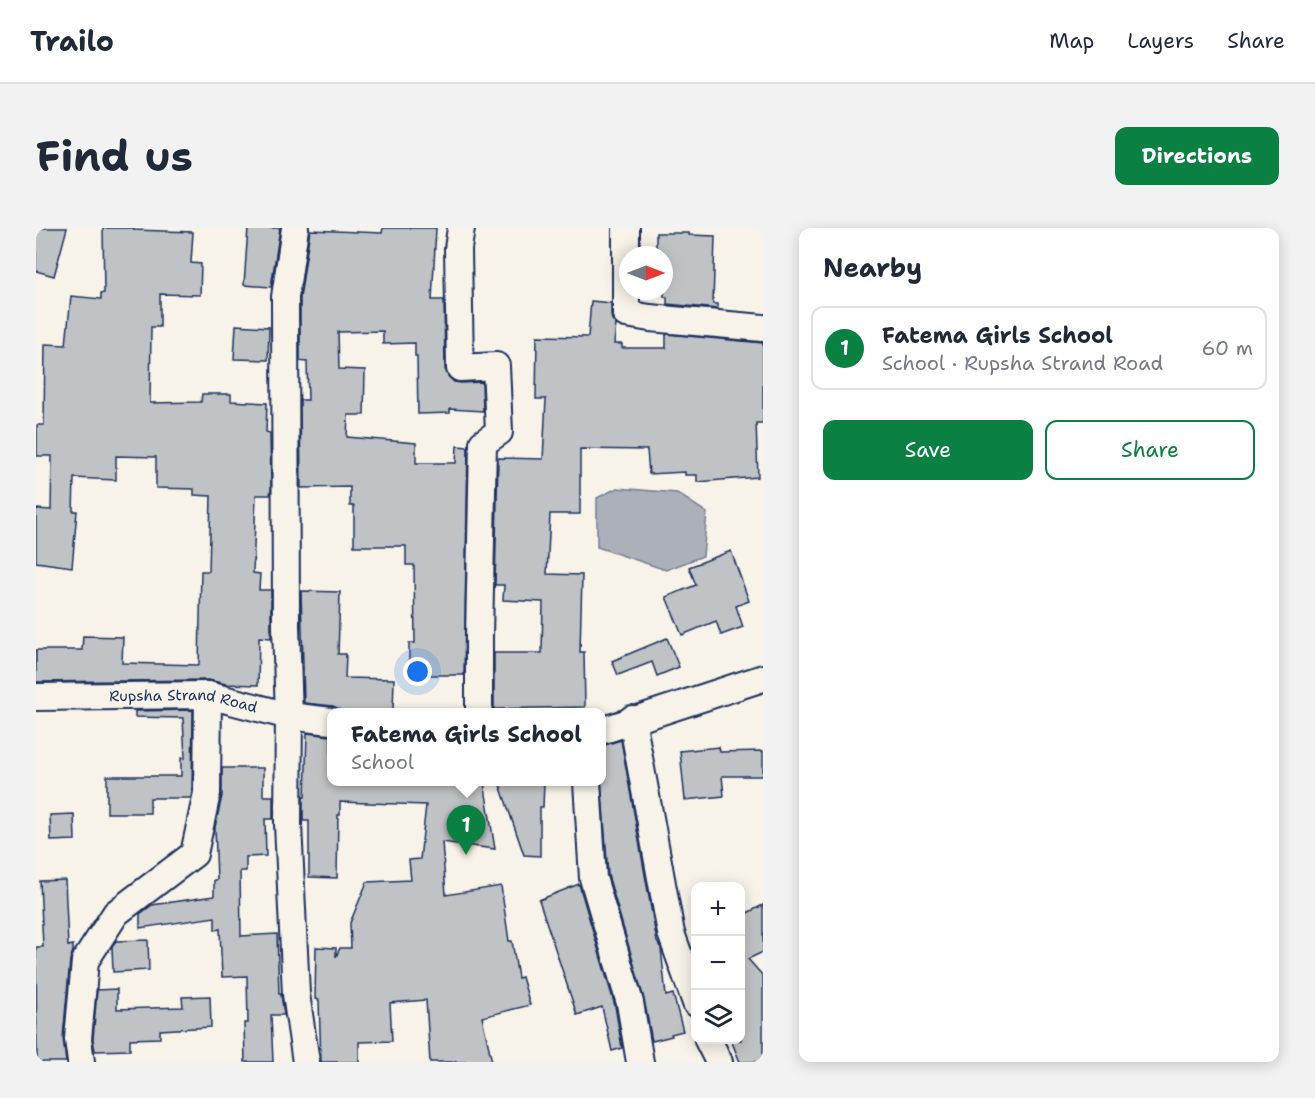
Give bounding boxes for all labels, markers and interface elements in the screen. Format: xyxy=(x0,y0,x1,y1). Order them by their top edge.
text: Trailo xyxy=(30,22,114,60)
text: Map xyxy=(1049,27,1094,55)
text: Layers xyxy=(1127,27,1194,55)
text: Share xyxy=(1227,27,1285,55)
button: Directions xyxy=(1115,127,1279,185)
text: Find us xyxy=(36,128,193,184)
north arrow xyxy=(619,246,673,300)
text: Nearby xyxy=(823,250,922,285)
text: Fatema Girls School xyxy=(882,321,1113,350)
text: 1 xyxy=(840,335,849,361)
text: 60 m xyxy=(1201,335,1253,361)
text: School · Rupsha Strand Road xyxy=(882,350,1163,376)
button: Save xyxy=(823,420,1033,480)
button: Share xyxy=(1045,420,1255,480)
your location xyxy=(403,657,432,686)
street label: Rupsha Strand Road xyxy=(109,685,260,718)
popup xyxy=(327,708,606,786)
text: Fatema Girls School xyxy=(351,720,582,749)
text: School xyxy=(351,749,414,775)
pin: 1 xyxy=(446,806,486,855)
map controls xyxy=(691,882,745,1044)
button: + xyxy=(691,882,745,936)
button: − xyxy=(691,936,745,990)
button: layers xyxy=(691,990,745,1044)

